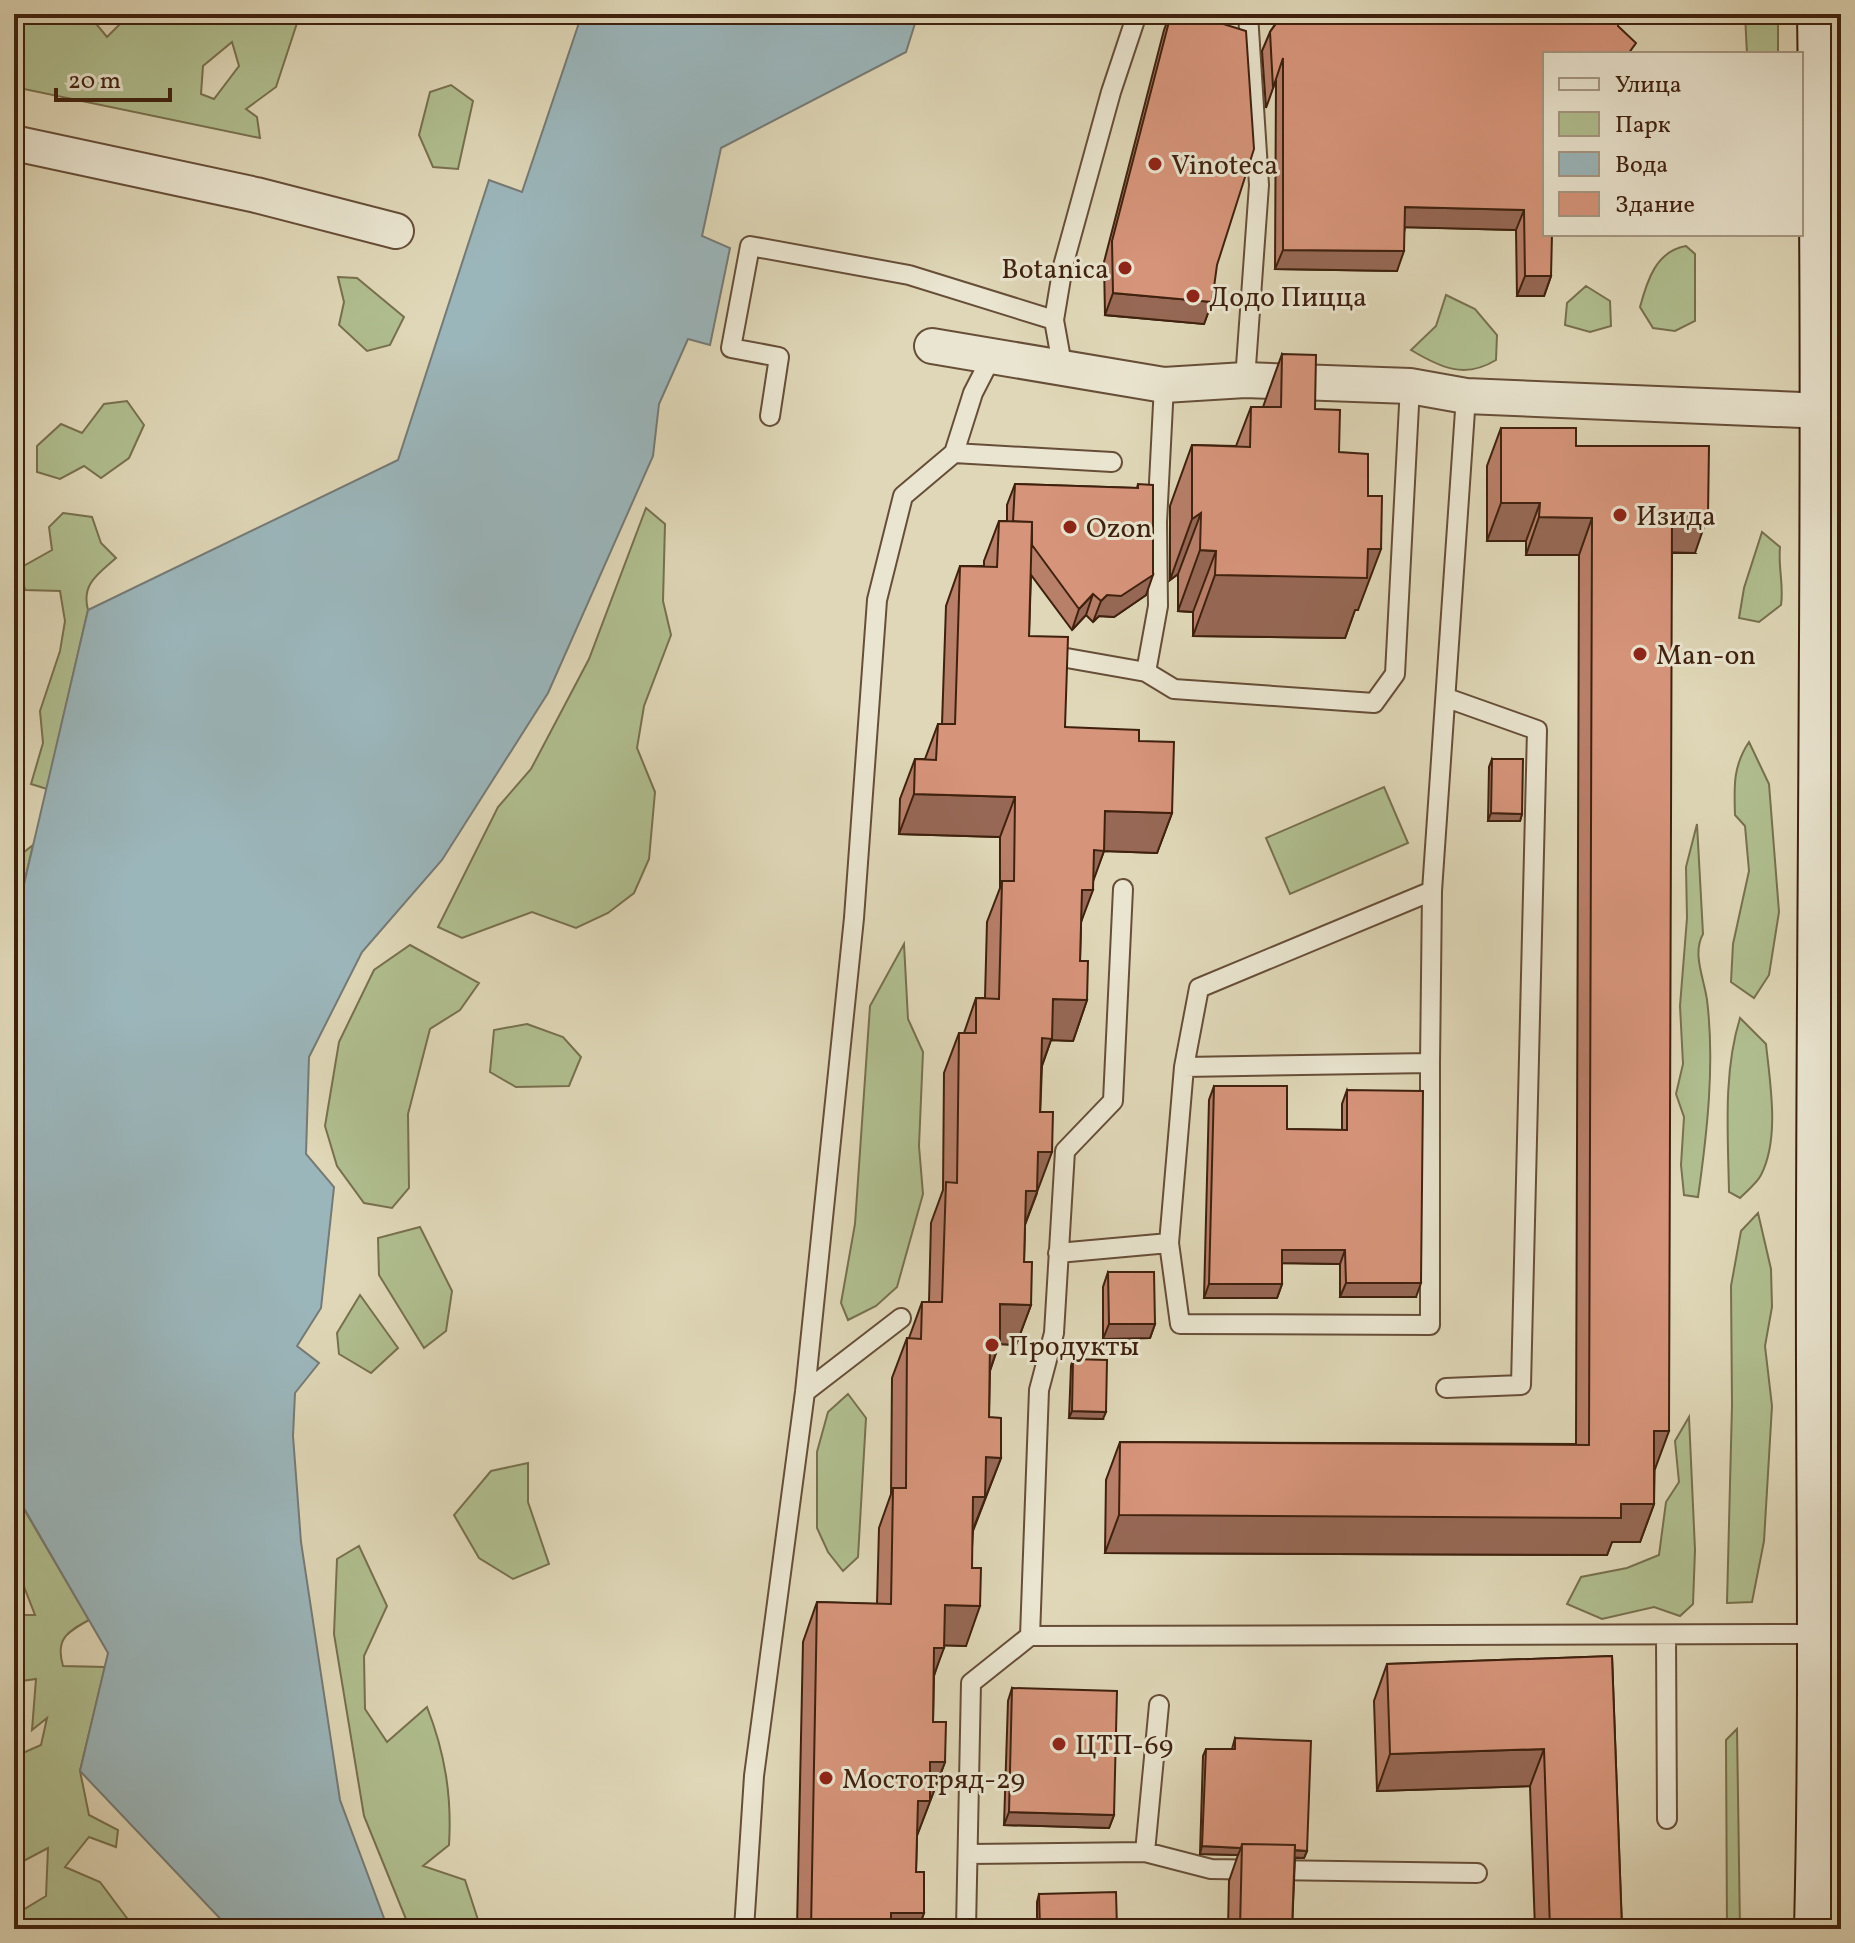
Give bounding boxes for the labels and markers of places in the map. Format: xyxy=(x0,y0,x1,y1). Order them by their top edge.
place label: Vinoteca xyxy=(1171,147,1278,186)
marker: Vinoteca xyxy=(1146,155,1164,173)
place label: Botanica xyxy=(1001,251,1109,290)
marker: Botanica xyxy=(1116,259,1134,277)
place label: Додо Пицца xyxy=(1209,279,1367,318)
marker: Додо Пицца xyxy=(1184,287,1202,305)
place label: Изида xyxy=(1636,498,1716,537)
marker: Изида xyxy=(1611,506,1629,524)
place label: Ozon xyxy=(1086,510,1152,549)
marker: Ozon xyxy=(1061,518,1079,536)
place label: Man-on xyxy=(1656,637,1756,676)
marker: Man-on xyxy=(1631,645,1649,663)
place label: Продукты xyxy=(1008,1328,1139,1367)
marker: Продукты xyxy=(983,1336,1001,1354)
place label: ЦТП-69 xyxy=(1075,1727,1173,1766)
marker: ЦТП-69 xyxy=(1050,1735,1068,1753)
place label: Мостотряд-29 xyxy=(842,1761,1025,1800)
marker: Мостотряд-29 xyxy=(817,1769,835,1787)

